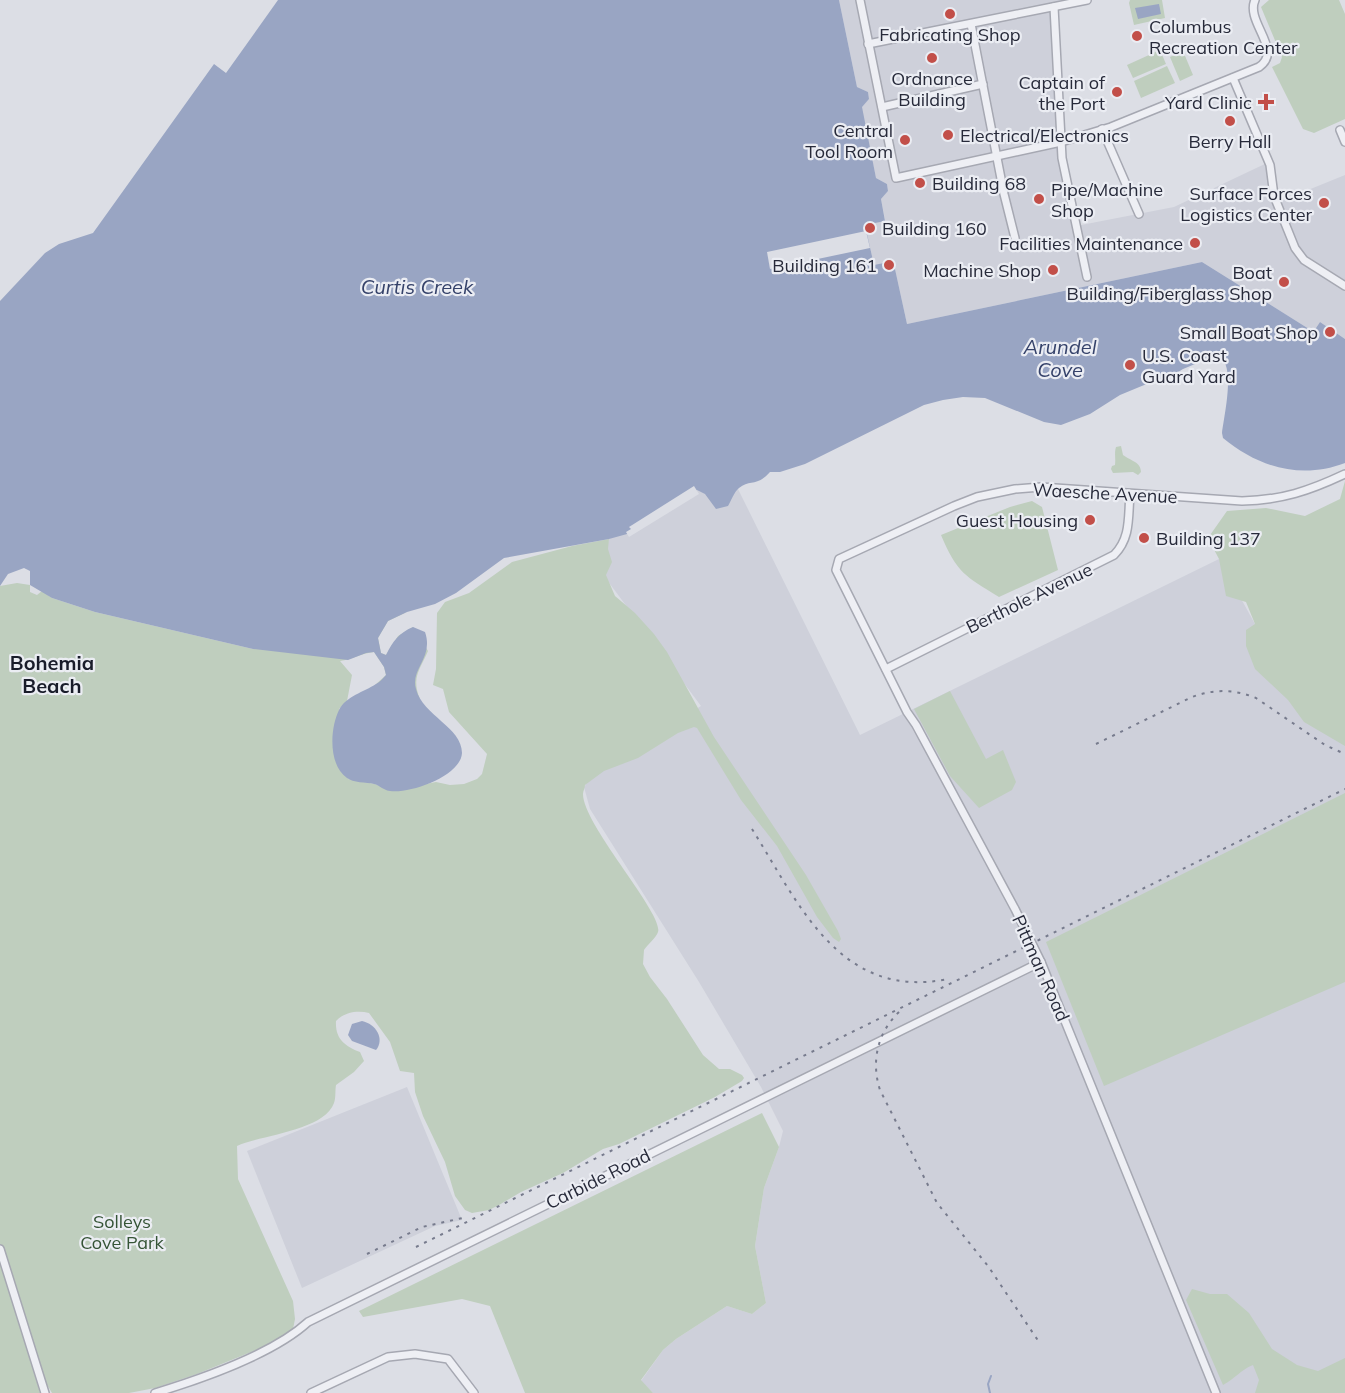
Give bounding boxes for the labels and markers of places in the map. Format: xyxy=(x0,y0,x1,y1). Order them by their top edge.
marker: Fabricating Shop xyxy=(943,7,957,21)
place label: Columbus Recreation Center xyxy=(1149,15,1298,59)
place label: Fabricating Shop xyxy=(879,23,1021,46)
marker: Columbus Recreation Center xyxy=(1130,29,1144,43)
marker: Ordnance Building xyxy=(925,51,939,65)
place label: Ordnance Building xyxy=(891,67,973,111)
place label: Captain of the Port xyxy=(1019,71,1106,115)
marker: Captain of the Port xyxy=(1110,85,1124,99)
place label: Yard Clinic xyxy=(1164,91,1252,114)
marker: Yard Clinic xyxy=(1257,93,1275,111)
marker: Berry Hall xyxy=(1223,114,1237,128)
place label: Central Tool Room xyxy=(805,119,893,163)
place label: Electrical/Electronics xyxy=(960,124,1129,147)
marker: Electrical/Electronics xyxy=(941,128,955,142)
place label: Berry Hall xyxy=(1188,130,1272,153)
marker: Central Tool Room xyxy=(898,133,912,147)
place label: Building 68 xyxy=(932,172,1026,195)
marker: Building 68 xyxy=(913,176,927,190)
place label: Pipe/Machine Shop xyxy=(1051,178,1163,222)
place label: Surface Forces Logistics Center xyxy=(1180,182,1312,226)
marker: Pipe/Machine Shop xyxy=(1032,192,1046,206)
marker: Surface Forces Logistics Center xyxy=(1317,196,1331,210)
place label: Building 160 xyxy=(882,217,987,240)
marker: Building 160 xyxy=(863,221,877,235)
place label: Facilities Maintenance xyxy=(999,232,1183,255)
marker: Facilities Maintenance xyxy=(1188,236,1202,250)
place label: Building 161 xyxy=(772,254,877,277)
marker: Building 161 xyxy=(882,258,896,272)
place label: Machine Shop xyxy=(923,259,1041,282)
place label: Boat Building/Fiberglass Shop xyxy=(1066,261,1272,305)
marker: Machine Shop xyxy=(1046,263,1060,277)
marker: Boat Building/Fiberglass Shop xyxy=(1277,275,1291,289)
place label: Small Boat Shop xyxy=(1180,321,1318,344)
marker: Small Boat Shop xyxy=(1323,325,1337,339)
place label: U.S. Coast Guard Yard xyxy=(1142,344,1236,388)
marker: U.S. Coast Guard Yard xyxy=(1123,358,1137,372)
place label: Guest Housing xyxy=(956,509,1078,532)
marker: Guest Housing xyxy=(1083,513,1097,527)
place label: Building 137 xyxy=(1156,527,1261,550)
marker: Building 137 xyxy=(1137,531,1151,545)

